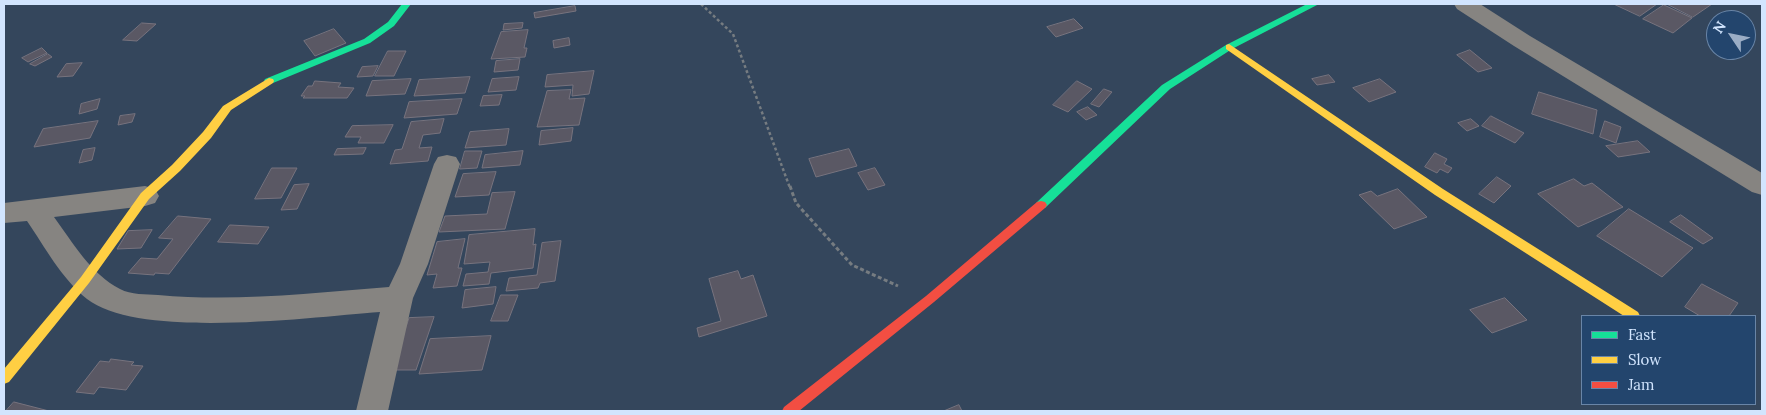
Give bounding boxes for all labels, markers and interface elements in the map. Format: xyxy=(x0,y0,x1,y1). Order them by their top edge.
north arrow xyxy=(1706,10,1756,60)
text: N xyxy=(1709,18,1730,37)
legend xyxy=(1581,315,1756,405)
text: Fast xyxy=(1628,325,1656,344)
text: Slow xyxy=(1628,350,1661,369)
text: Jam xyxy=(1628,375,1655,394)

